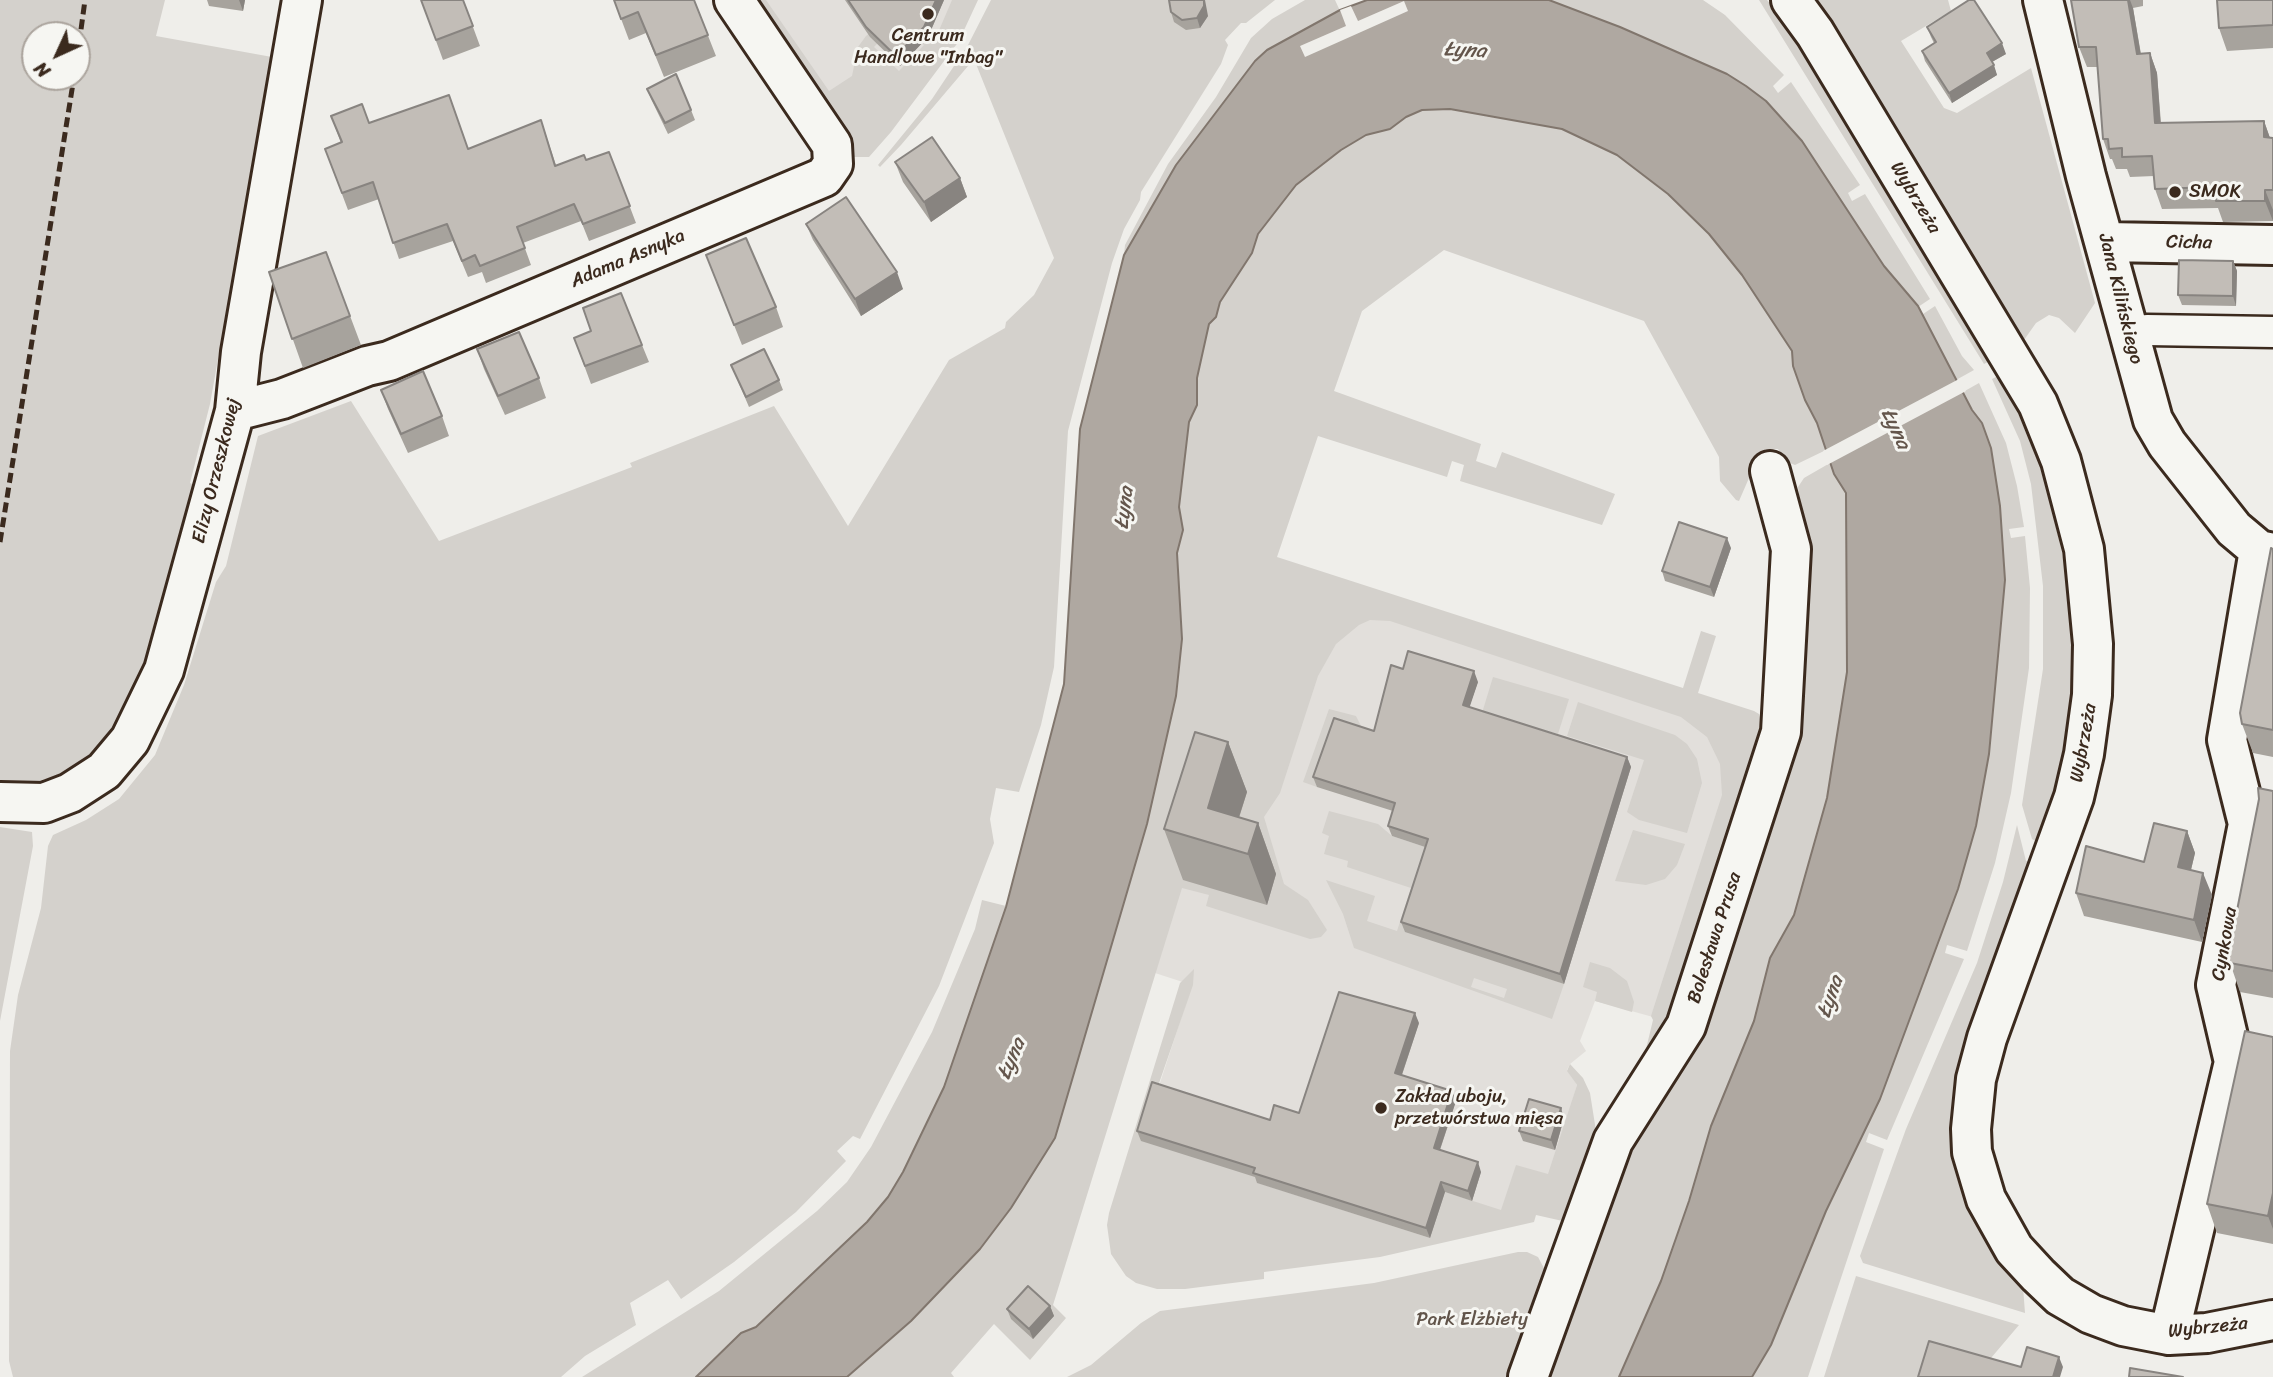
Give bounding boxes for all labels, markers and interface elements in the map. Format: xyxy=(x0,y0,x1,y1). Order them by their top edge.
marker: Centrum Handlowe "Inbag" xyxy=(920,6,936,22)
north arrow xyxy=(21,21,91,91)
place label: Centrum Handlowe "Inbag" xyxy=(854,25,1002,69)
water label: Łyna xyxy=(1443,37,1487,65)
text: N xyxy=(26,53,59,86)
street label: Wybrzeża xyxy=(1885,158,1945,238)
place label: SMOK xyxy=(2189,181,2241,203)
marker: SMOK xyxy=(2167,184,2183,200)
street label: Adama Asnyka xyxy=(567,225,689,293)
street label: Jana Kilińskiego xyxy=(2093,231,2147,367)
street label: Cicha xyxy=(2166,231,2212,255)
street label: Elizy Orzeszkowej xyxy=(188,396,246,546)
water label: Łyna xyxy=(1875,404,1915,454)
water label: Łyna xyxy=(1110,485,1140,531)
street label: Wybrzeża xyxy=(2066,702,2102,784)
street label: Bolesława Prusa xyxy=(1683,869,1747,1007)
street label: Cynkowa xyxy=(2207,905,2243,983)
water label: Łyna xyxy=(1812,973,1850,1021)
water label: Łyna xyxy=(992,1035,1032,1083)
place label: Zakład uboju, przetwórstwa mięsa xyxy=(1395,1086,1563,1130)
marker: Zakład uboju, przetwórstwa mięsa xyxy=(1373,1100,1389,1116)
park label: Park Elżbiety xyxy=(1416,1309,1528,1331)
street label: Wybrzeża xyxy=(2167,1312,2249,1344)

